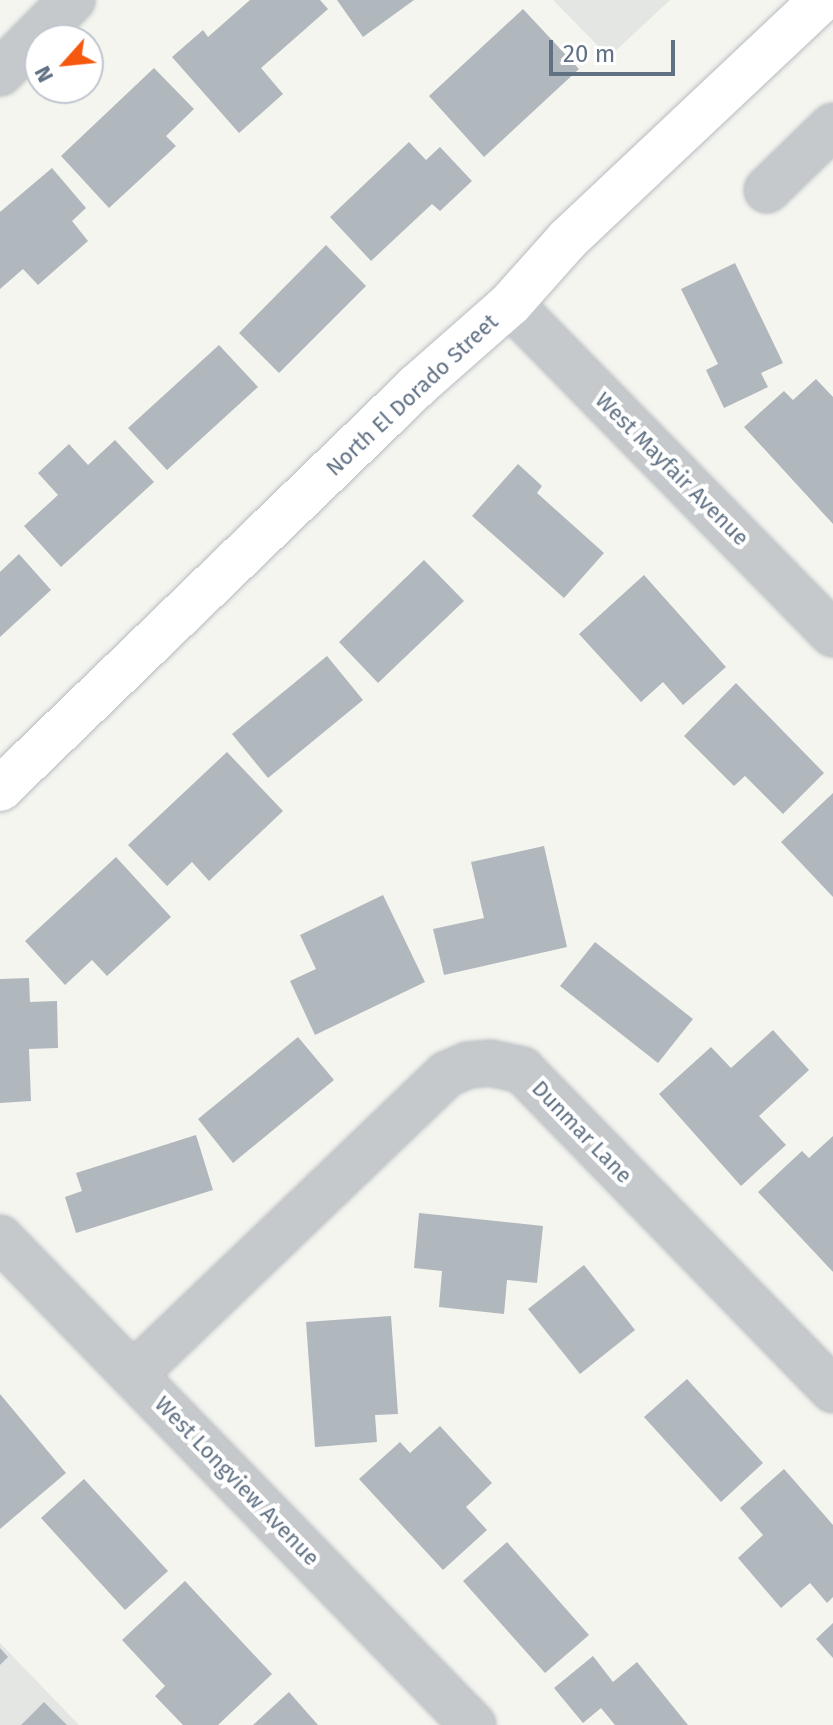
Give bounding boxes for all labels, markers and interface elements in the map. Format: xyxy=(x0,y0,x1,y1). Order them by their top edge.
north arrow xyxy=(24,24,104,104)
scale bar xyxy=(553,24,679,74)
text: 20 m xyxy=(563,40,615,68)
text: N xyxy=(29,62,59,87)
street label: North El Dorado Street xyxy=(321,309,503,481)
street label: West Mayfair Avenue xyxy=(590,387,754,551)
street label: Dunmar Lane xyxy=(526,1075,638,1189)
street label: West Longview Avenue xyxy=(149,1391,325,1571)

